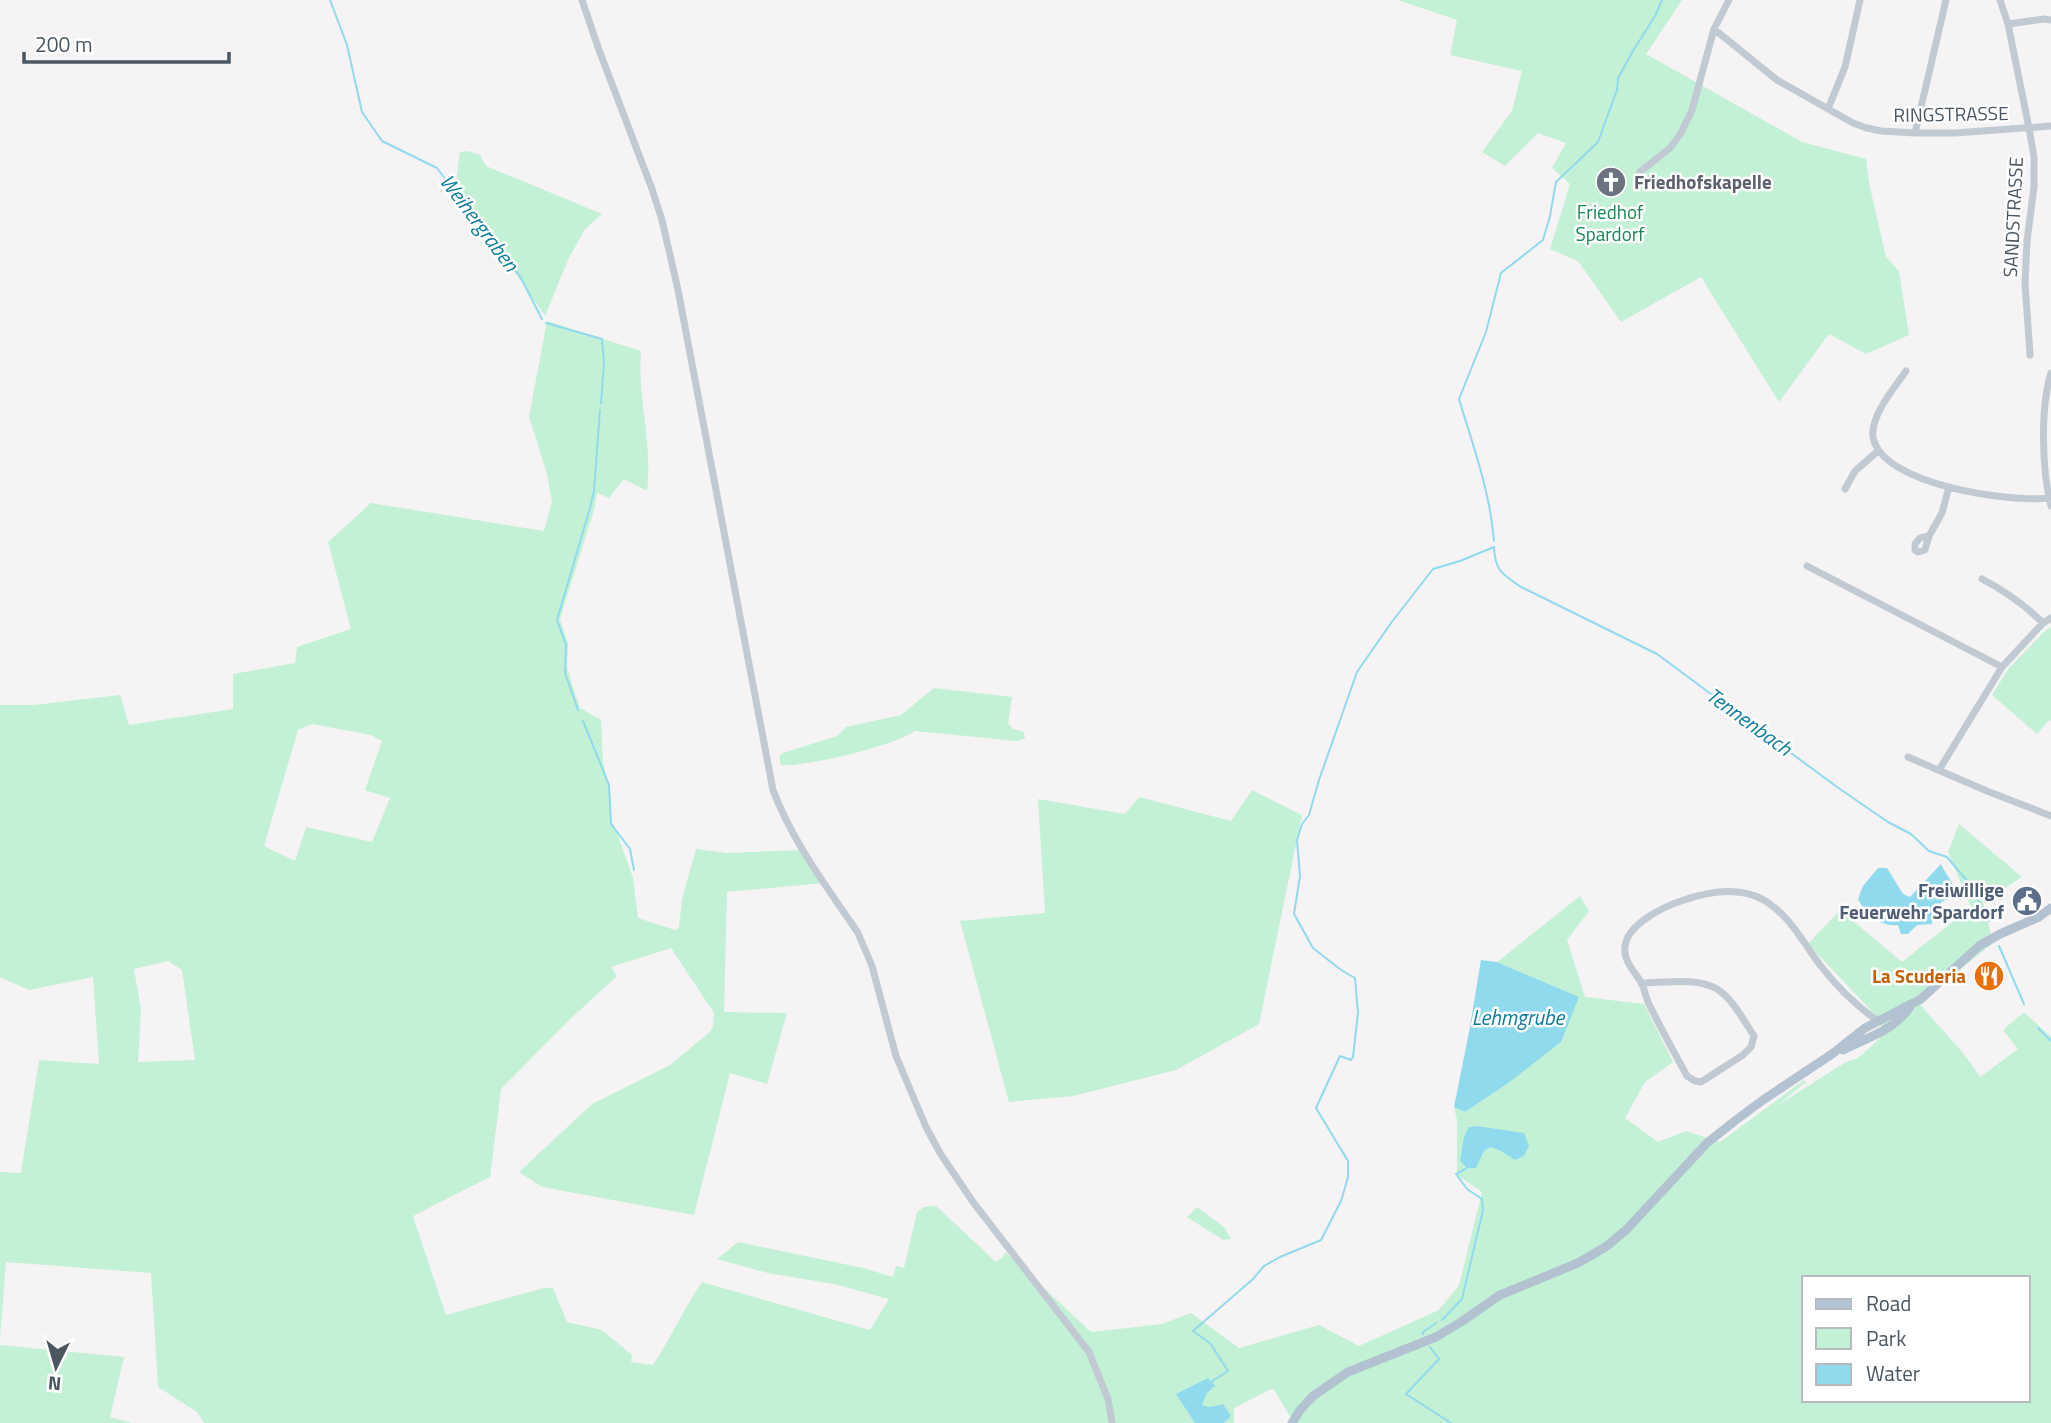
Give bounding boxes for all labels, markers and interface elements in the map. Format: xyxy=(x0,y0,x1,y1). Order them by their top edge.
scale bar xyxy=(24,21,229,65)
text: 200 m xyxy=(35,28,92,60)
street label: RINGSTRASSE xyxy=(1893,98,2009,129)
street label: SANDSTRASSE xyxy=(1995,156,2030,278)
church icon: Friedhofskapelle xyxy=(1594,165,1628,199)
water label: Weihergraben xyxy=(432,167,528,278)
place label: Friedhofskapelle xyxy=(1634,167,1772,196)
park label: Friedhof Spardorf xyxy=(1575,197,1645,248)
water label: Tennenbach xyxy=(1700,679,1799,764)
place label: Freiwillige Feuerwehr Spardorf xyxy=(1839,875,2004,926)
public building icon: Freiwillige Feuerwehr Spardorf xyxy=(2010,884,2044,918)
restaurant icon: La Scuderia xyxy=(1972,959,2006,993)
place label: La Scuderia xyxy=(1872,961,1966,990)
water label: Lehmgrube xyxy=(1472,1001,1565,1033)
legend xyxy=(1802,1276,2030,1402)
text: Road xyxy=(1866,1287,1911,1319)
text: Park xyxy=(1866,1322,1906,1354)
north arrow xyxy=(21,1332,91,1402)
text: Water xyxy=(1866,1357,1920,1389)
text: N xyxy=(47,1369,62,1399)

